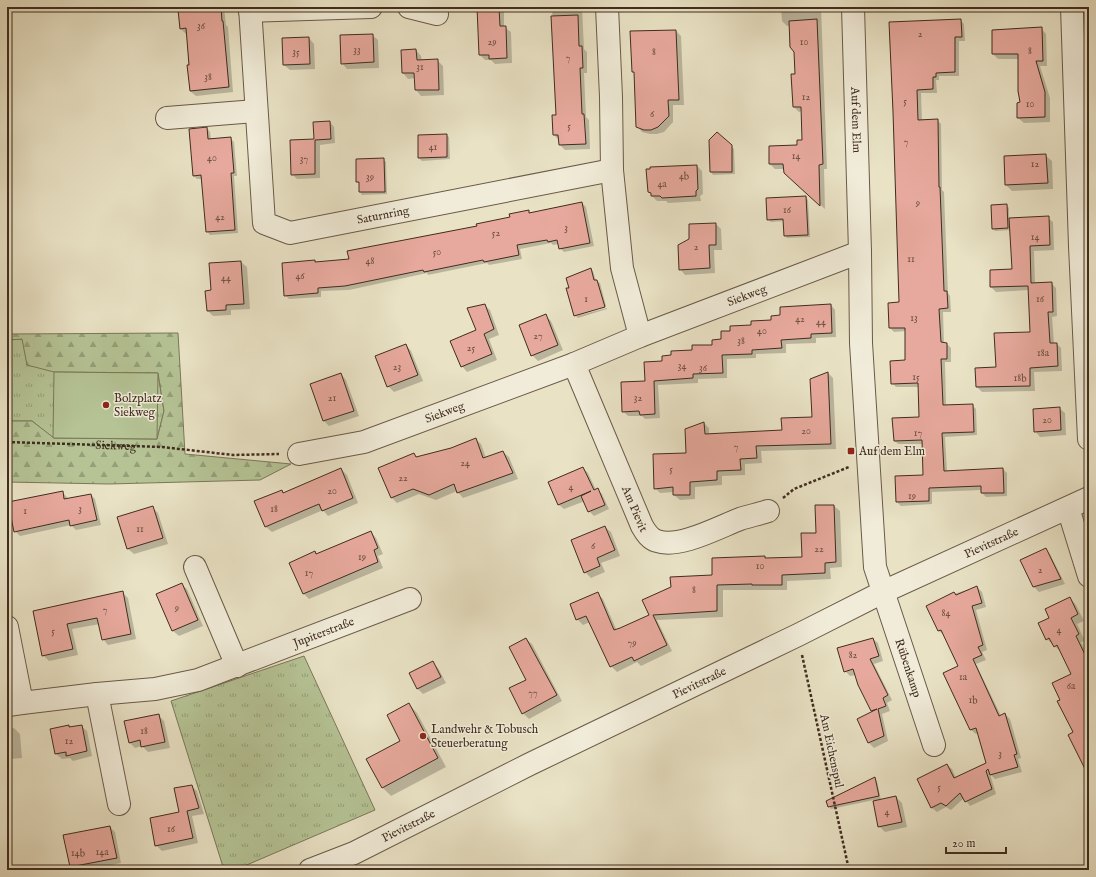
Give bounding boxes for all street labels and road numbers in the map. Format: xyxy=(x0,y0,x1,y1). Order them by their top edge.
street label: Auf dem Elm xyxy=(847,86,864,153)
street label: Saturnring xyxy=(356,203,411,228)
street label: Siekweg xyxy=(725,281,769,310)
street label: Siekweg xyxy=(423,398,467,427)
street label: Siekweg xyxy=(95,438,137,454)
street label: Am Pievit xyxy=(618,483,651,535)
street label: Pievitstraße xyxy=(962,524,1021,562)
street label: Jupiterstraße xyxy=(289,614,357,653)
street label: Rübenkamp xyxy=(891,637,925,700)
street label: Pievitstraße xyxy=(670,664,729,702)
street label: Am Eichenspul xyxy=(815,712,847,790)
street label: Pievitstraße xyxy=(379,806,438,846)

